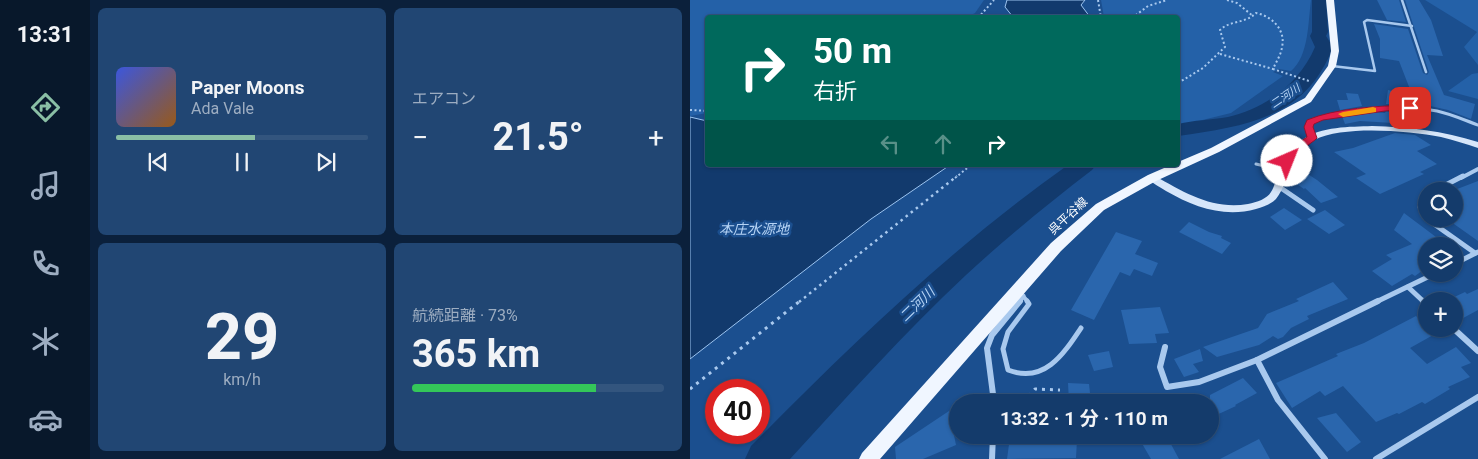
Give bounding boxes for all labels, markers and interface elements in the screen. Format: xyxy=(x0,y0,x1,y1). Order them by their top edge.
text: 13:31 xyxy=(17,22,73,47)
text: 50 m xyxy=(813,31,892,72)
icon: right xyxy=(730,35,795,100)
text: Paper Moons xyxy=(191,76,304,99)
text: 右折 xyxy=(813,79,857,104)
water label: 二河川 xyxy=(1268,81,1303,111)
pin xyxy=(1389,87,1431,129)
text: エアコン xyxy=(412,89,476,108)
icon: directions xyxy=(28,90,63,125)
icon: arrive xyxy=(1396,94,1424,122)
text: Ada Vale xyxy=(191,99,254,118)
text: 21.5° xyxy=(492,115,584,159)
text: − xyxy=(412,121,428,154)
text: + xyxy=(648,121,664,154)
icon: left xyxy=(876,130,904,158)
icon: ahead xyxy=(929,130,957,158)
icon: right xyxy=(982,130,1010,158)
position arrow xyxy=(1260,134,1312,186)
icon: previous xyxy=(144,148,172,176)
icon: pause xyxy=(228,148,256,176)
icon: next xyxy=(312,148,340,176)
icon: music xyxy=(28,168,63,203)
map controls xyxy=(1418,182,1463,337)
button: search xyxy=(1418,182,1463,227)
street label: 呉平谷線 xyxy=(1046,195,1090,237)
water label: 本庄水源地 xyxy=(719,221,791,237)
button: layers xyxy=(1418,237,1463,282)
icon: phone xyxy=(28,246,63,281)
water label: 二河川 xyxy=(896,282,939,324)
button: + xyxy=(1418,292,1463,337)
text: 29 xyxy=(205,299,279,375)
text: 航続距離 · 73% xyxy=(412,306,518,325)
icon: climate xyxy=(28,324,63,359)
text: 365 km xyxy=(412,332,540,376)
text: km/h xyxy=(223,370,261,389)
speed limit sign: 40 xyxy=(705,379,770,444)
icon: car xyxy=(28,402,63,437)
text: 13:32 · 1 分 · 110 m xyxy=(1000,407,1168,430)

